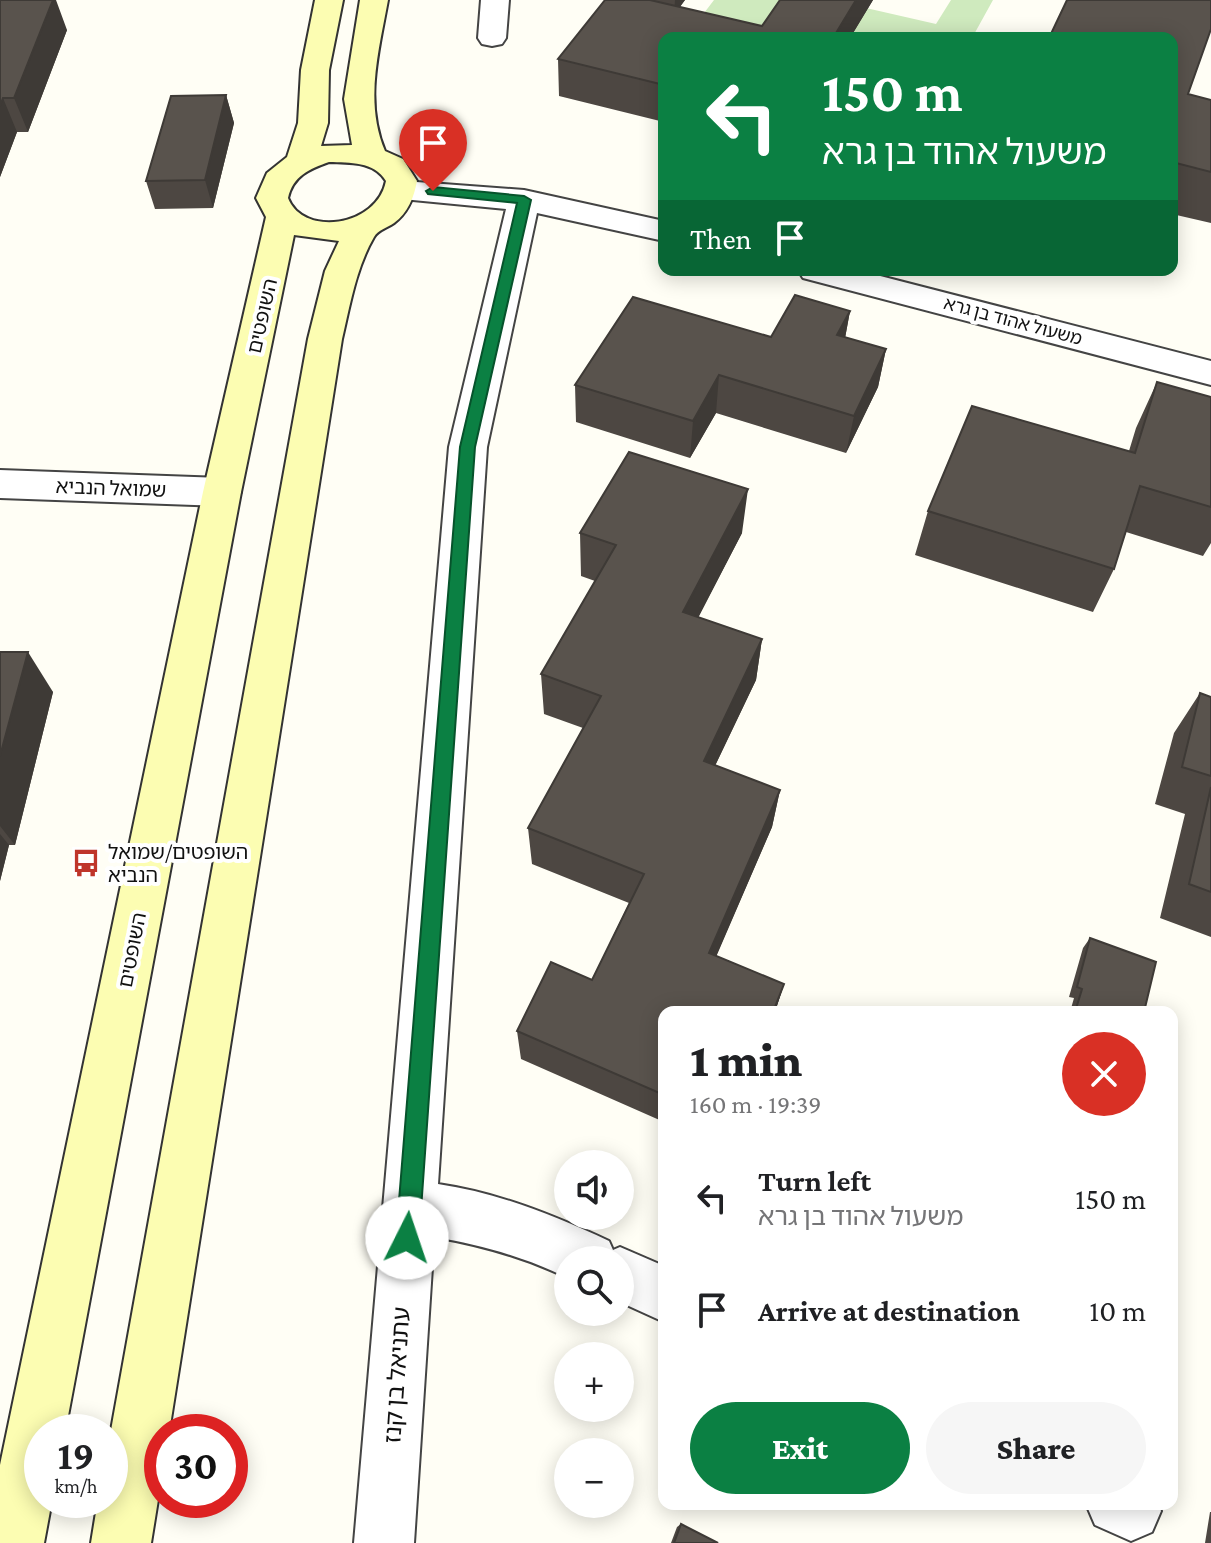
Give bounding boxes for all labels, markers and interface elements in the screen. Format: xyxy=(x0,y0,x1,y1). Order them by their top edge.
text: 150 m xyxy=(822,61,963,123)
icon: left xyxy=(690,64,794,168)
pin xyxy=(399,109,467,191)
icon: arrive xyxy=(411,121,455,165)
text: משעול אהוד בן גרא xyxy=(822,132,1106,172)
icon: arrive xyxy=(768,216,812,260)
text: Then xyxy=(690,222,752,255)
street label: השופטים xyxy=(243,276,281,356)
street label: משעול אהוד בן גרא xyxy=(942,293,1084,349)
street label: שמואל הנביא xyxy=(55,475,167,501)
place label: השופטים/שמואל הנביא xyxy=(108,841,248,886)
bus stop icon: השופטים/שמואל הנביא xyxy=(71,848,101,878)
street label: השופטים xyxy=(114,910,150,990)
button: close xyxy=(1062,1032,1146,1116)
text: 1 min xyxy=(690,1033,802,1086)
text: 160 m · 19:39 xyxy=(690,1090,822,1119)
map controls xyxy=(554,1150,634,1518)
button: sound xyxy=(554,1150,634,1230)
text: Turn left xyxy=(758,1164,871,1197)
icon: left xyxy=(690,1176,734,1220)
text: 150 m xyxy=(1075,1182,1146,1215)
position arrow xyxy=(365,1196,449,1280)
text: משעול אהוד בן גרא xyxy=(758,1202,963,1231)
button: search xyxy=(554,1246,634,1326)
icon: arrive xyxy=(690,1288,734,1332)
text: Arrive at destination xyxy=(758,1294,1020,1327)
text: 10 m xyxy=(1089,1294,1146,1327)
street label: עתניאל בן קנז xyxy=(378,1306,415,1444)
button: + xyxy=(554,1342,634,1422)
button: Exit xyxy=(690,1402,910,1494)
button: Share xyxy=(926,1402,1146,1494)
speed limit sign: 30 xyxy=(144,1414,248,1518)
text: 19 xyxy=(58,1433,94,1478)
button: − xyxy=(554,1438,634,1518)
text: km/h xyxy=(54,1475,98,1497)

